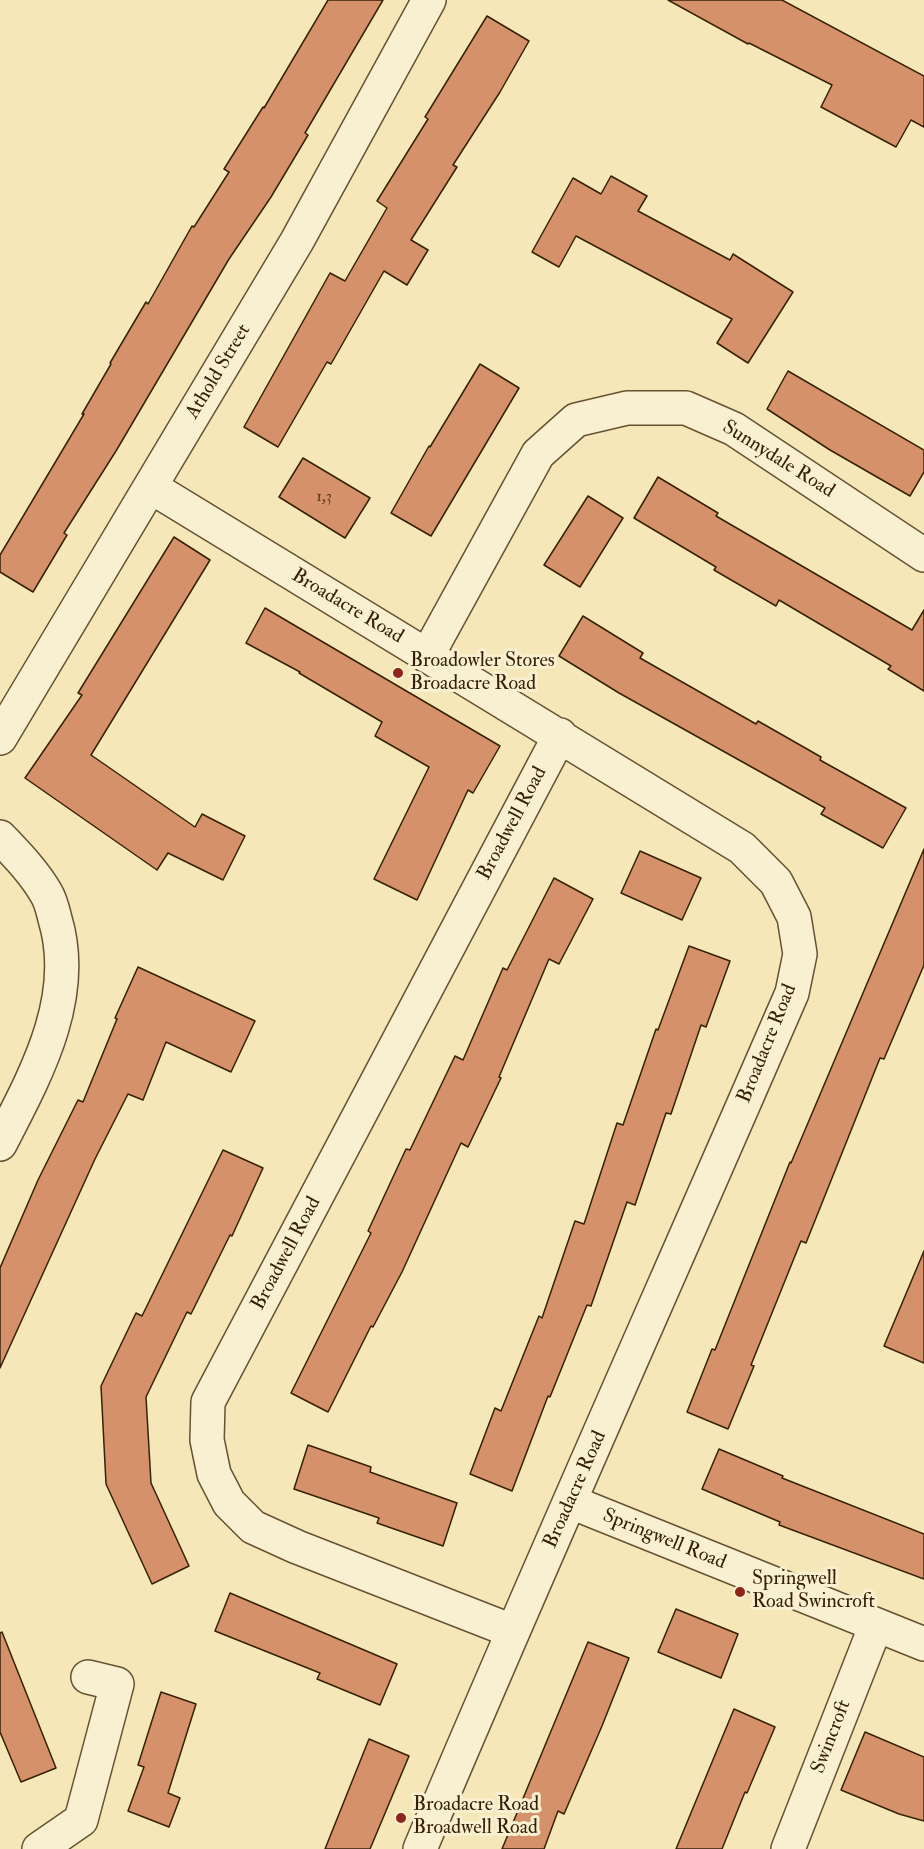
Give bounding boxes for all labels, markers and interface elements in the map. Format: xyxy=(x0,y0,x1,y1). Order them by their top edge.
street label: Athold Street xyxy=(181,320,257,424)
street label: Sunnydale Road xyxy=(717,416,839,504)
house number: 1,3 xyxy=(316,488,332,508)
street label: Broadacre Road xyxy=(287,564,407,650)
place label: Broadowler Stores Broadacre Road xyxy=(410,650,555,697)
marker: Broadowler Stores Broadacre Road xyxy=(391,666,405,680)
street label: Broadwell Road xyxy=(473,763,553,885)
street label: Broadacre Road xyxy=(733,981,803,1107)
street label: Broadwell Road xyxy=(247,1193,327,1315)
street label: Broadacre Road xyxy=(539,1428,613,1552)
street label: Springwell Road xyxy=(599,1504,729,1576)
place label: Springwell Road Swincroft xyxy=(752,1568,875,1615)
marker: Springwell Road Swincroft xyxy=(733,1585,747,1599)
street label: Swincroft xyxy=(807,1697,857,1777)
place label: Broadacre Road Broadwell Road xyxy=(413,1794,539,1841)
marker: Broadacre Road Broadwell Road xyxy=(394,1811,408,1825)

